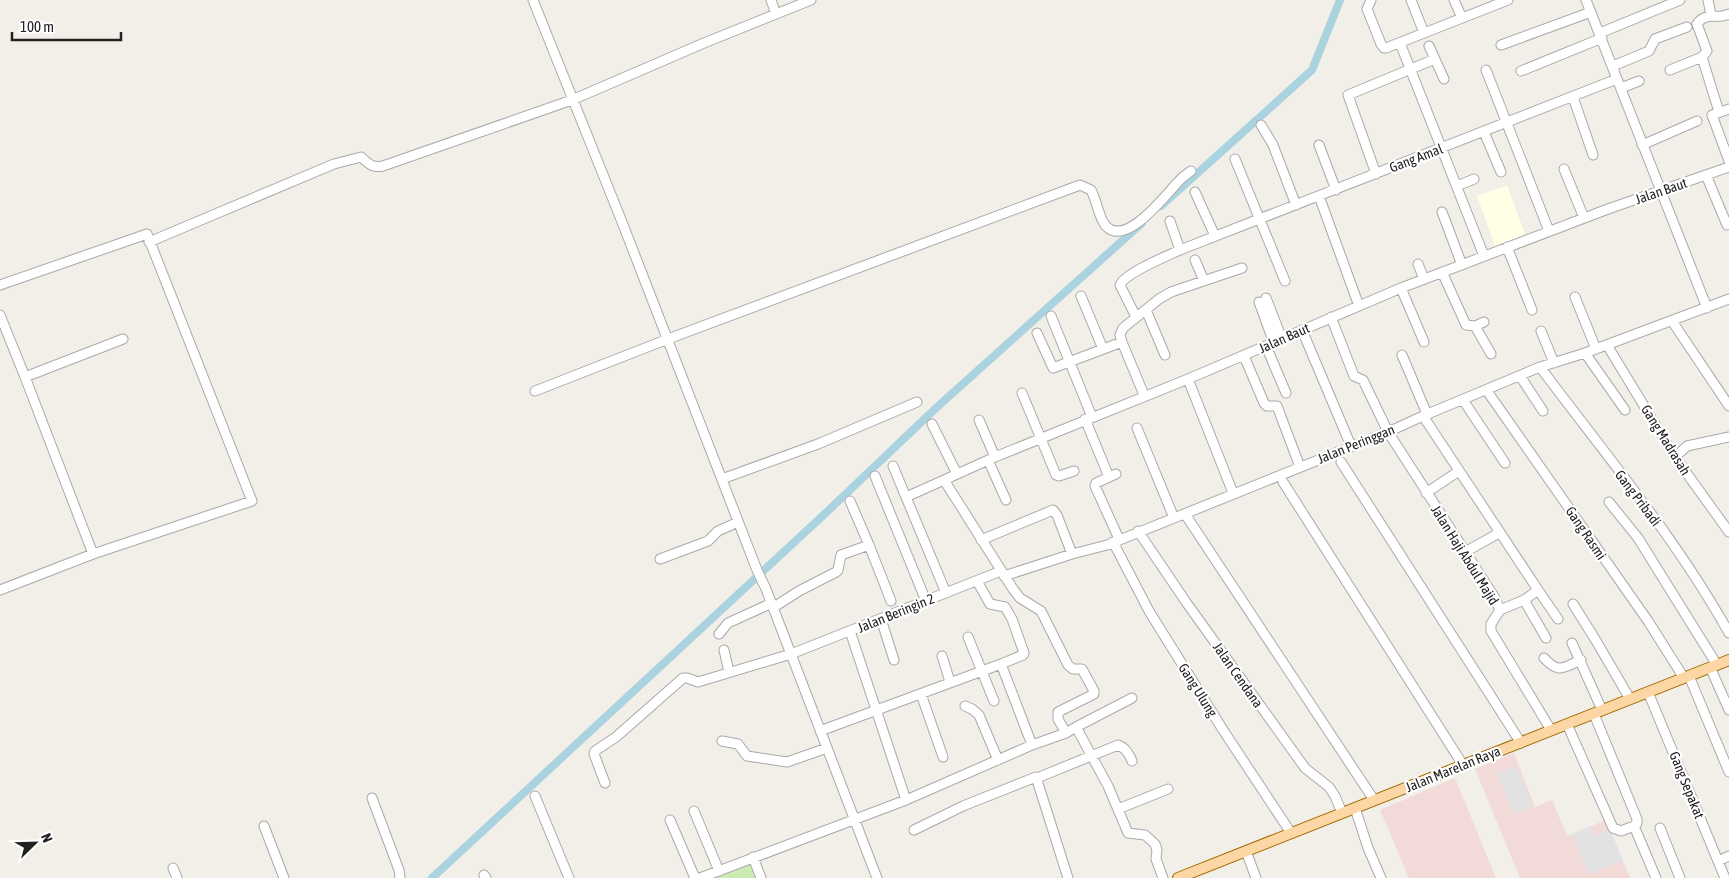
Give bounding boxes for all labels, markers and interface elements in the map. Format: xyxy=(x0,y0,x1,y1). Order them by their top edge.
scale bar xyxy=(12,10,121,42)
text: 100 m xyxy=(20,18,54,35)
street label: Gang Amal xyxy=(1387,140,1445,175)
street label: Jalan Baut xyxy=(1633,175,1689,207)
street label: Jalan Baut xyxy=(1256,320,1312,356)
street label: Gang Madrasah xyxy=(1638,402,1694,478)
street label: Jalan Peringgan xyxy=(1315,421,1397,467)
street label: Gang Pribadi xyxy=(1612,467,1664,529)
street label: Jalan Haji Abdul Majid xyxy=(1428,502,1502,608)
street label: Gang Rasmi xyxy=(1562,503,1610,563)
street label: Jalan Beringin 2 xyxy=(855,590,937,636)
street label: Jalan Cendana xyxy=(1210,639,1266,711)
street label: Gang Ulung xyxy=(1175,660,1221,720)
street label: Jalan Marelan Raya xyxy=(1403,743,1503,795)
street label: Gang Sepakat xyxy=(1666,749,1708,821)
north arrow xyxy=(10,818,60,868)
text: N xyxy=(38,831,56,845)

